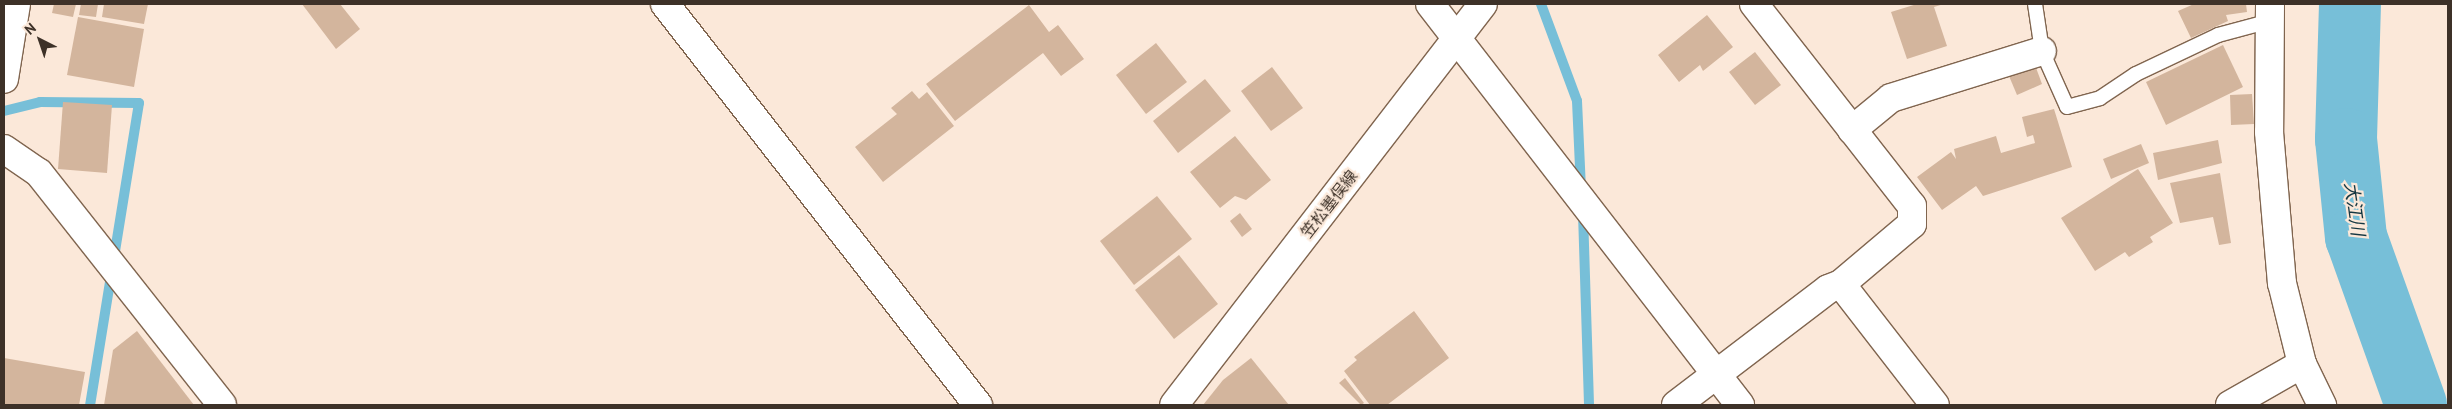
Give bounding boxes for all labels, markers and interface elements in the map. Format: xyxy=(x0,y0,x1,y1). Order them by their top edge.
north arrow xyxy=(15,15,65,65)
text: N xyxy=(21,19,40,38)
street label: 笠松墨俣線 xyxy=(1297,167,1361,241)
water label: 大江川 xyxy=(2340,181,2368,237)

